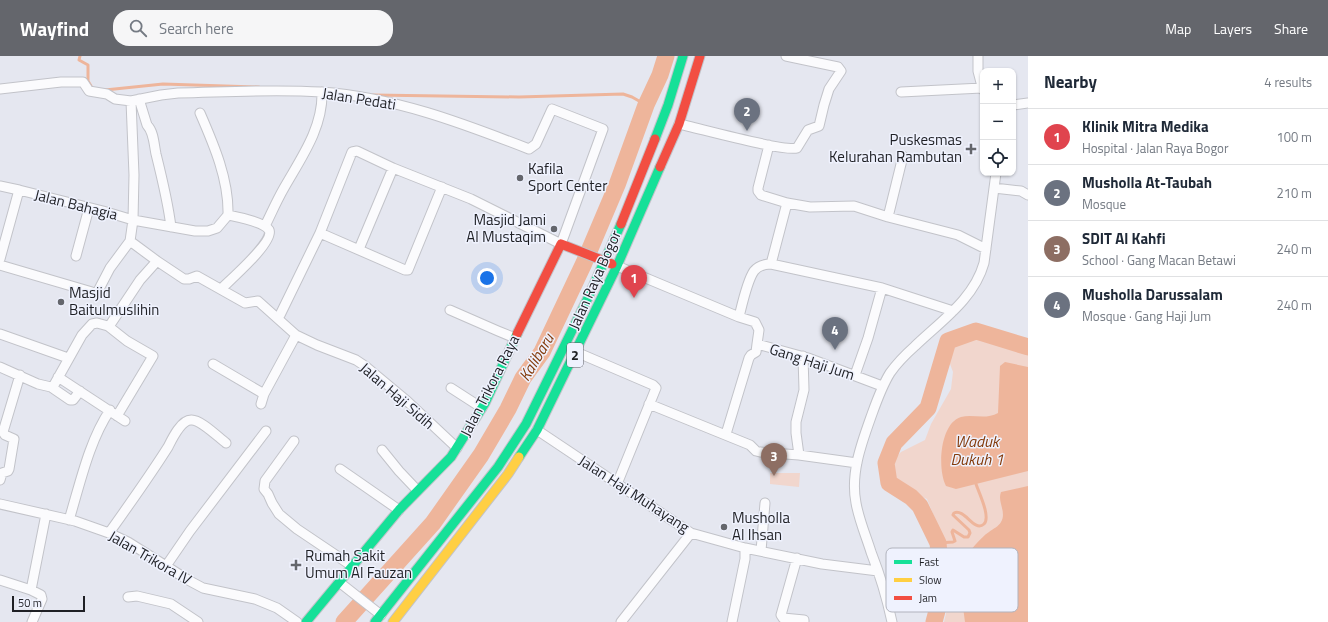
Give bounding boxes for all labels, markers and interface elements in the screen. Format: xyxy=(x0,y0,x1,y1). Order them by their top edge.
search box xyxy=(113,10,393,46)
text: Wayfind xyxy=(20,14,89,43)
icon: search xyxy=(127,17,149,39)
text: Search here xyxy=(159,17,234,40)
text: Map xyxy=(1165,18,1191,39)
text: Layers xyxy=(1213,18,1252,39)
text: Share xyxy=(1274,18,1308,39)
map controls xyxy=(980,68,1016,176)
button: + xyxy=(980,68,1016,104)
text: Nearby xyxy=(1044,69,1097,95)
text: 4 results xyxy=(1264,72,1312,92)
street label: Jalan Pedati xyxy=(320,81,398,116)
pin: 2 xyxy=(734,98,760,131)
button: − xyxy=(980,104,1016,140)
text: Klinik Mitra Medika xyxy=(1082,115,1209,138)
text: 1 xyxy=(1053,127,1061,147)
text: 100 m xyxy=(1276,127,1312,147)
place label: Puskesmas Kelurahan Rambutan xyxy=(829,128,962,168)
text: Hospital · Jalan Raya Bogor xyxy=(1082,138,1228,158)
button: locate xyxy=(980,140,1016,176)
marker: Puskesmas Kelurahan Rambutan xyxy=(965,143,977,155)
place label: Kafila Sport Center xyxy=(528,157,607,197)
text: Musholla At-Taubah xyxy=(1082,171,1212,194)
marker: Kafila Sport Center xyxy=(515,173,525,183)
street label: Jalan Bahagia xyxy=(32,183,121,226)
text: 2 xyxy=(1053,183,1061,203)
text: 210 m xyxy=(1276,183,1312,203)
text: Mosque xyxy=(1082,194,1126,214)
place label: Masjid Jami Al Mustaqim xyxy=(466,208,546,248)
marker: Masjid Jami Al Mustaqim xyxy=(549,224,559,234)
street label: Jalan Raya Bogor xyxy=(562,226,627,333)
text: SDIT Al Kahfi xyxy=(1082,227,1166,250)
text: 3 xyxy=(1053,239,1061,259)
text: 240 m xyxy=(1276,239,1312,259)
text: School · Gang Macan Betawi xyxy=(1082,250,1236,270)
pin: 1 xyxy=(621,265,647,298)
your location xyxy=(477,268,497,288)
place label: Masjid Baitulmuslihin xyxy=(69,281,159,321)
text: Musholla Darussalam xyxy=(1082,283,1223,306)
text: 4 xyxy=(1053,295,1061,315)
text: 240 m xyxy=(1276,295,1312,315)
marker: Masjid Baitulmuslihin xyxy=(56,297,66,307)
text: Mosque · Gang Haji Jum xyxy=(1082,306,1211,326)
pin: 4 xyxy=(822,317,848,350)
water label: Kalibaru xyxy=(512,328,560,385)
street label: Jalan Trikora Raya xyxy=(454,330,525,441)
street label: Gang Haji Jum xyxy=(767,337,858,386)
road number: 2 xyxy=(567,343,583,367)
street label: Jalan Haji Sidih xyxy=(355,357,440,435)
water label: Waduk Dukuh 1 xyxy=(950,429,1004,471)
pin: 3 xyxy=(761,443,787,476)
street label: Jalan Haji Muhayang xyxy=(574,449,695,538)
place label: Musholla Al Ihsan xyxy=(732,506,790,546)
marker: Musholla Al Ihsan xyxy=(719,522,729,532)
street label: Jalan Trikora IV xyxy=(104,524,196,591)
place label: Rumah Sakit Umum Al Fauzan xyxy=(305,544,412,584)
legend xyxy=(886,548,1018,612)
text: Fast xyxy=(919,554,939,570)
marker: Rumah Sakit Umum Al Fauzan xyxy=(290,559,302,571)
text: Slow xyxy=(919,572,942,588)
text: Jam xyxy=(919,590,937,606)
scale bar xyxy=(12,594,85,613)
text: 50 m xyxy=(18,595,42,611)

